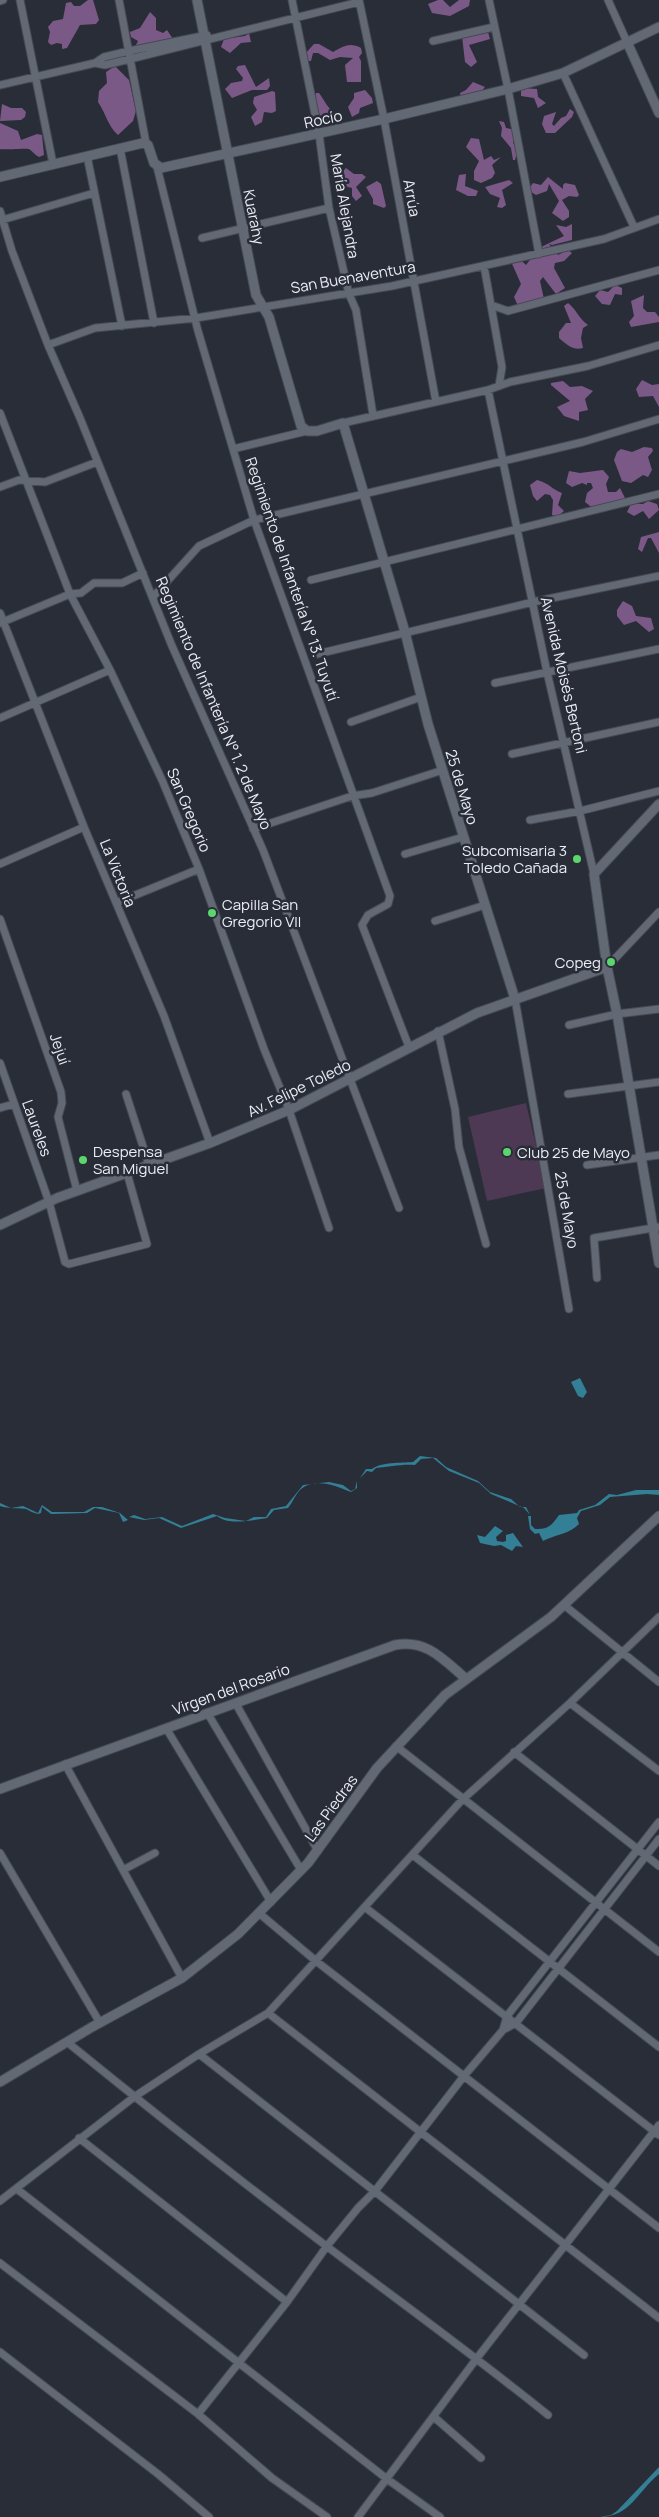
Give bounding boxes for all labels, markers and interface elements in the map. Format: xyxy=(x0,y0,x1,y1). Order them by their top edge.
street label: Rocío xyxy=(302,105,344,133)
street label: María Alejandra xyxy=(325,152,365,260)
street label: Arrúa xyxy=(398,178,426,218)
street label: Kuarahy xyxy=(238,188,270,247)
street label: San Buenaventura xyxy=(289,256,417,298)
street label: Regimiento de Infantería N° 13. Tuyutí xyxy=(240,454,344,704)
street label: Regimiento de Infantería N° 1. 2 de Mayo xyxy=(151,573,277,833)
street label: Avenida Moisés Bertoni xyxy=(536,595,592,755)
street label: 25 de Mayo xyxy=(441,747,483,827)
street label: San Gregorio xyxy=(162,765,216,855)
street label: La Victoria xyxy=(95,836,141,910)
place label: Subcomisaria 3 Toledo Cañada xyxy=(462,840,567,878)
marker: Subcomisaria 3 Toledo Cañada xyxy=(571,853,583,865)
place label: Capilla San Gregorio VII xyxy=(222,894,301,932)
marker: Capilla San Gregorio VII xyxy=(206,907,218,919)
place label: Copeg xyxy=(555,952,601,973)
marker: Copeg xyxy=(605,956,617,968)
street label: Jejuí xyxy=(45,1031,75,1068)
street label: Av. Felipe Toledo xyxy=(244,1054,354,1122)
street label: Laureles xyxy=(17,1097,57,1159)
place label: Despensa San Miguel xyxy=(93,1141,169,1179)
place label: Club 25 de Mayo xyxy=(517,1142,630,1163)
marker: Club 25 de Mayo xyxy=(501,1146,513,1158)
marker: Despensa San Miguel xyxy=(77,1154,89,1166)
street label: 25 de Mayo xyxy=(550,1170,584,1250)
street label: Virgen del Rosario xyxy=(170,1658,293,1720)
street label: Las Piedras xyxy=(299,1770,363,1846)

